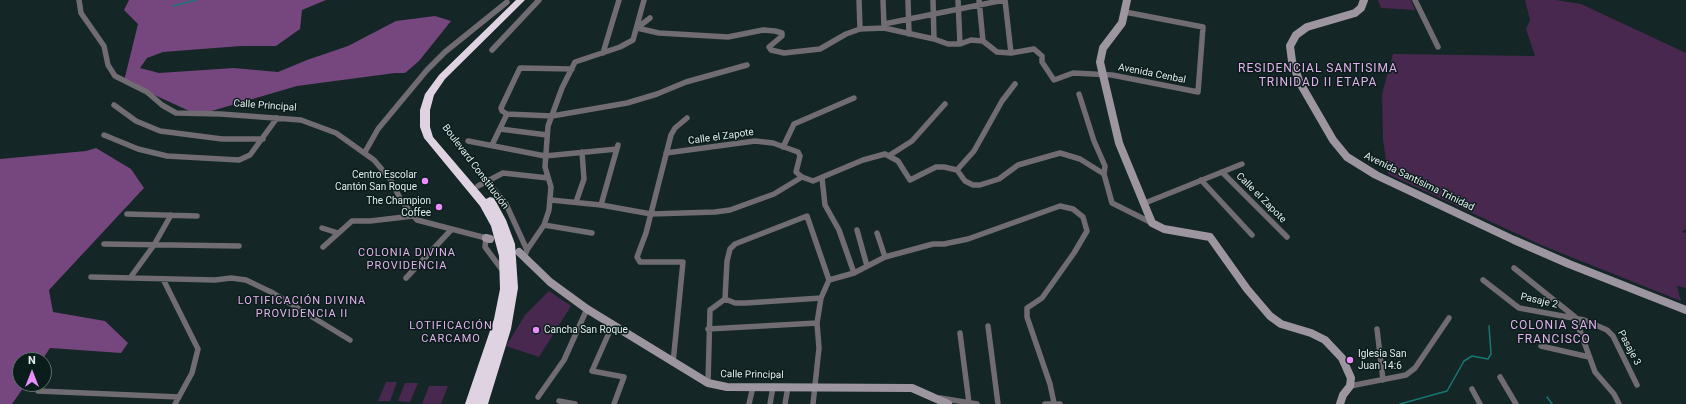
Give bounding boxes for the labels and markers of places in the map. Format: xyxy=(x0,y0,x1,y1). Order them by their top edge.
place label: Centro Escolar Cantón San Roque xyxy=(335,169,417,192)
marker: Centro Escolar Cantón San Roque xyxy=(420,176,430,186)
place label: The Champion Coffee xyxy=(366,195,431,218)
marker: The Champion Coffee xyxy=(434,202,444,212)
place label: Cancha San Roque xyxy=(544,324,628,336)
marker: Cancha San Roque xyxy=(531,325,541,335)
place label: Iglesia San Juan 14:6 xyxy=(1358,348,1406,372)
marker: Iglesia San Juan 14:6 xyxy=(1345,355,1355,365)

